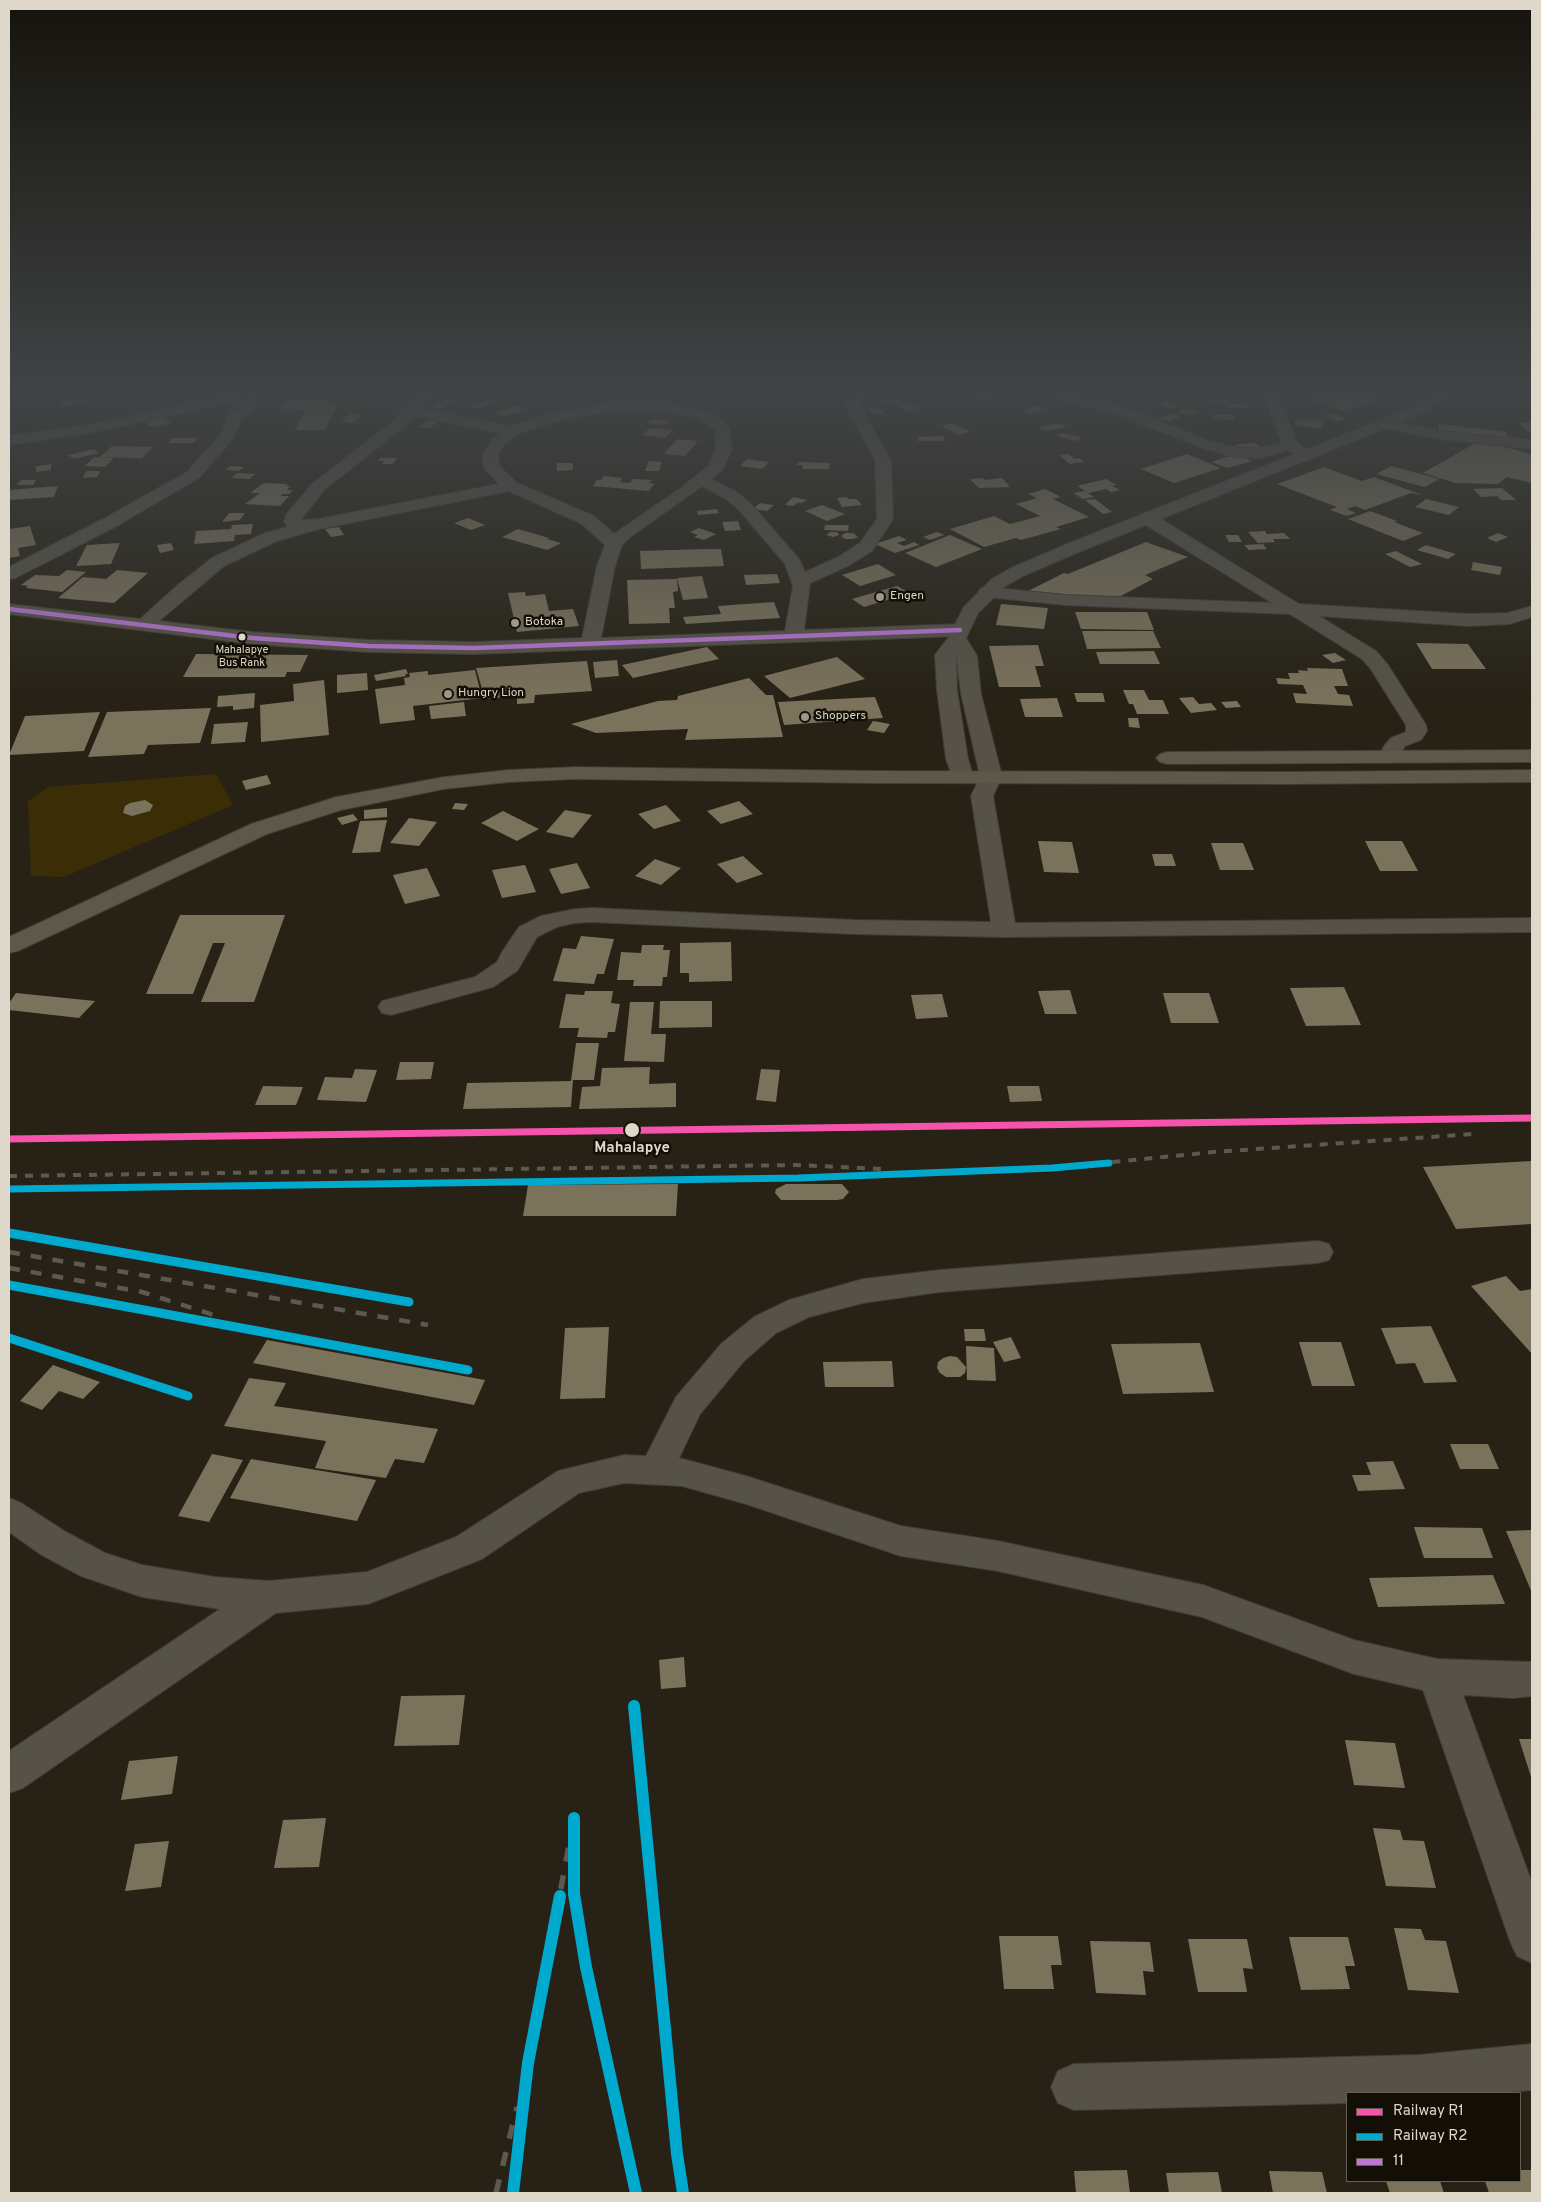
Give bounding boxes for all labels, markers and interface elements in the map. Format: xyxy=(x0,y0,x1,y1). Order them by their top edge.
place label: Engen xyxy=(890,590,924,604)
marker: Engen xyxy=(874,591,886,603)
place label: Botoka xyxy=(525,616,563,630)
marker: Botoka xyxy=(509,617,521,629)
marker: Mahalapye Bus Rank xyxy=(237,632,247,642)
place label: Mahalapye Bus Rank xyxy=(216,644,268,670)
place label: Hungry Lion xyxy=(458,687,524,701)
marker: Hungry Lion xyxy=(442,688,454,700)
place label: Shoppers xyxy=(815,710,866,724)
marker: Shoppers xyxy=(799,711,811,723)
marker: Mahalapye xyxy=(623,1121,641,1139)
place label: Mahalapye xyxy=(594,1140,670,1158)
legend xyxy=(1346,2092,1521,2182)
text: Railway R1 xyxy=(1393,2102,1464,2121)
text: Railway R2 xyxy=(1393,2127,1467,2146)
text: 11 xyxy=(1393,2152,1404,2171)

